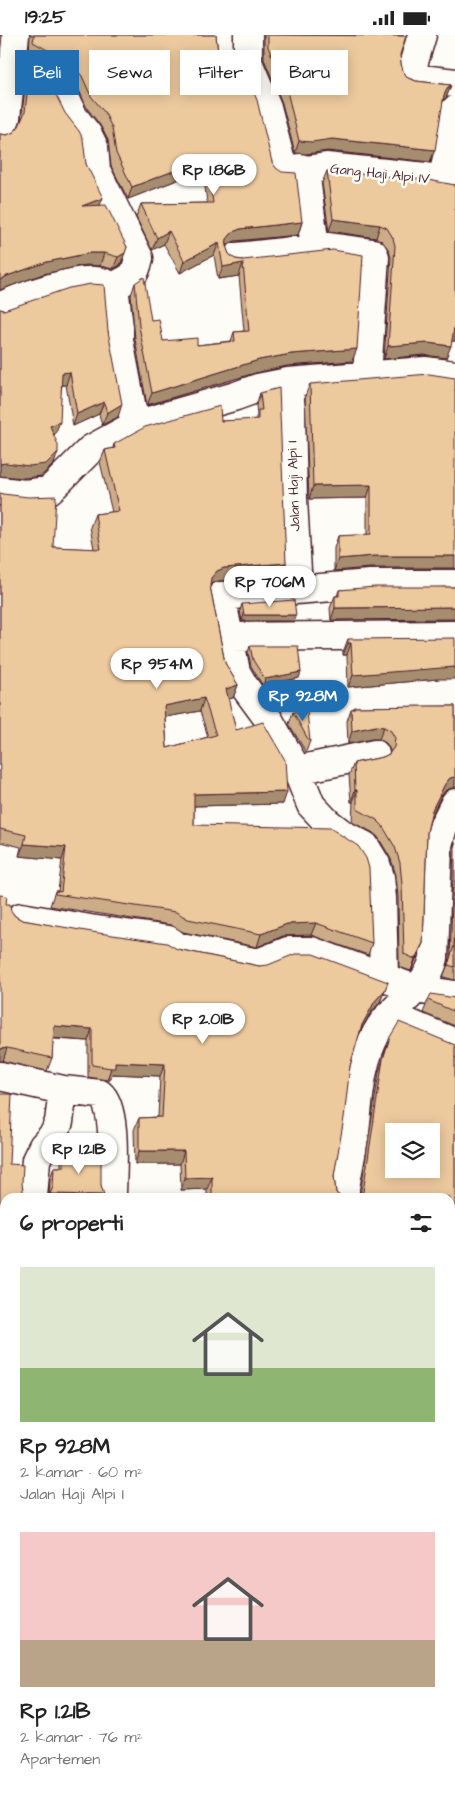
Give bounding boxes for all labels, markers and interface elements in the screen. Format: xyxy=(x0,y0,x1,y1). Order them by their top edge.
text: 19:25 xyxy=(25,4,66,31)
chip: Beli xyxy=(15,50,79,95)
chip: Sewa xyxy=(89,50,170,95)
chip: Filter xyxy=(180,50,261,95)
chip: Baru xyxy=(271,50,348,95)
pin: Rp 1.86B xyxy=(162,154,266,196)
text: Rp 1.86B xyxy=(183,159,245,181)
street label: Gang Haji Alpi IV xyxy=(329,159,431,189)
street label: Jalan Haji Alpi I xyxy=(282,440,306,532)
pin: Rp 706M xyxy=(224,565,316,608)
text: Rp 706M xyxy=(235,571,305,593)
pin: Rp 954M xyxy=(111,647,203,690)
text: Rp 954M xyxy=(121,653,193,675)
pin: Rp 928M xyxy=(257,679,349,722)
text: Rp 928M xyxy=(269,685,337,707)
pin: Rp 2.01B xyxy=(151,1003,255,1045)
text: Rp 2.01B xyxy=(172,1008,234,1030)
map controls xyxy=(385,1123,440,1178)
button: layers xyxy=(385,1123,440,1178)
pin: Rp 1.21B xyxy=(27,1133,131,1175)
text: Rp 1.21B xyxy=(52,1138,106,1160)
text: 6 properti xyxy=(20,1209,123,1238)
icon: filters xyxy=(407,1209,435,1237)
icon: home xyxy=(183,1299,273,1389)
text: Rp 928M xyxy=(20,1432,110,1461)
text: 2 kamar · 60 m² xyxy=(20,1461,143,1483)
text: Jalan Haji Alpi I xyxy=(20,1483,124,1505)
icon: home xyxy=(183,1564,273,1654)
text: Rp 1.21B xyxy=(20,1697,90,1726)
text: 2 kamar · 76 m² xyxy=(20,1726,143,1748)
text: Apartemen xyxy=(20,1748,100,1770)

